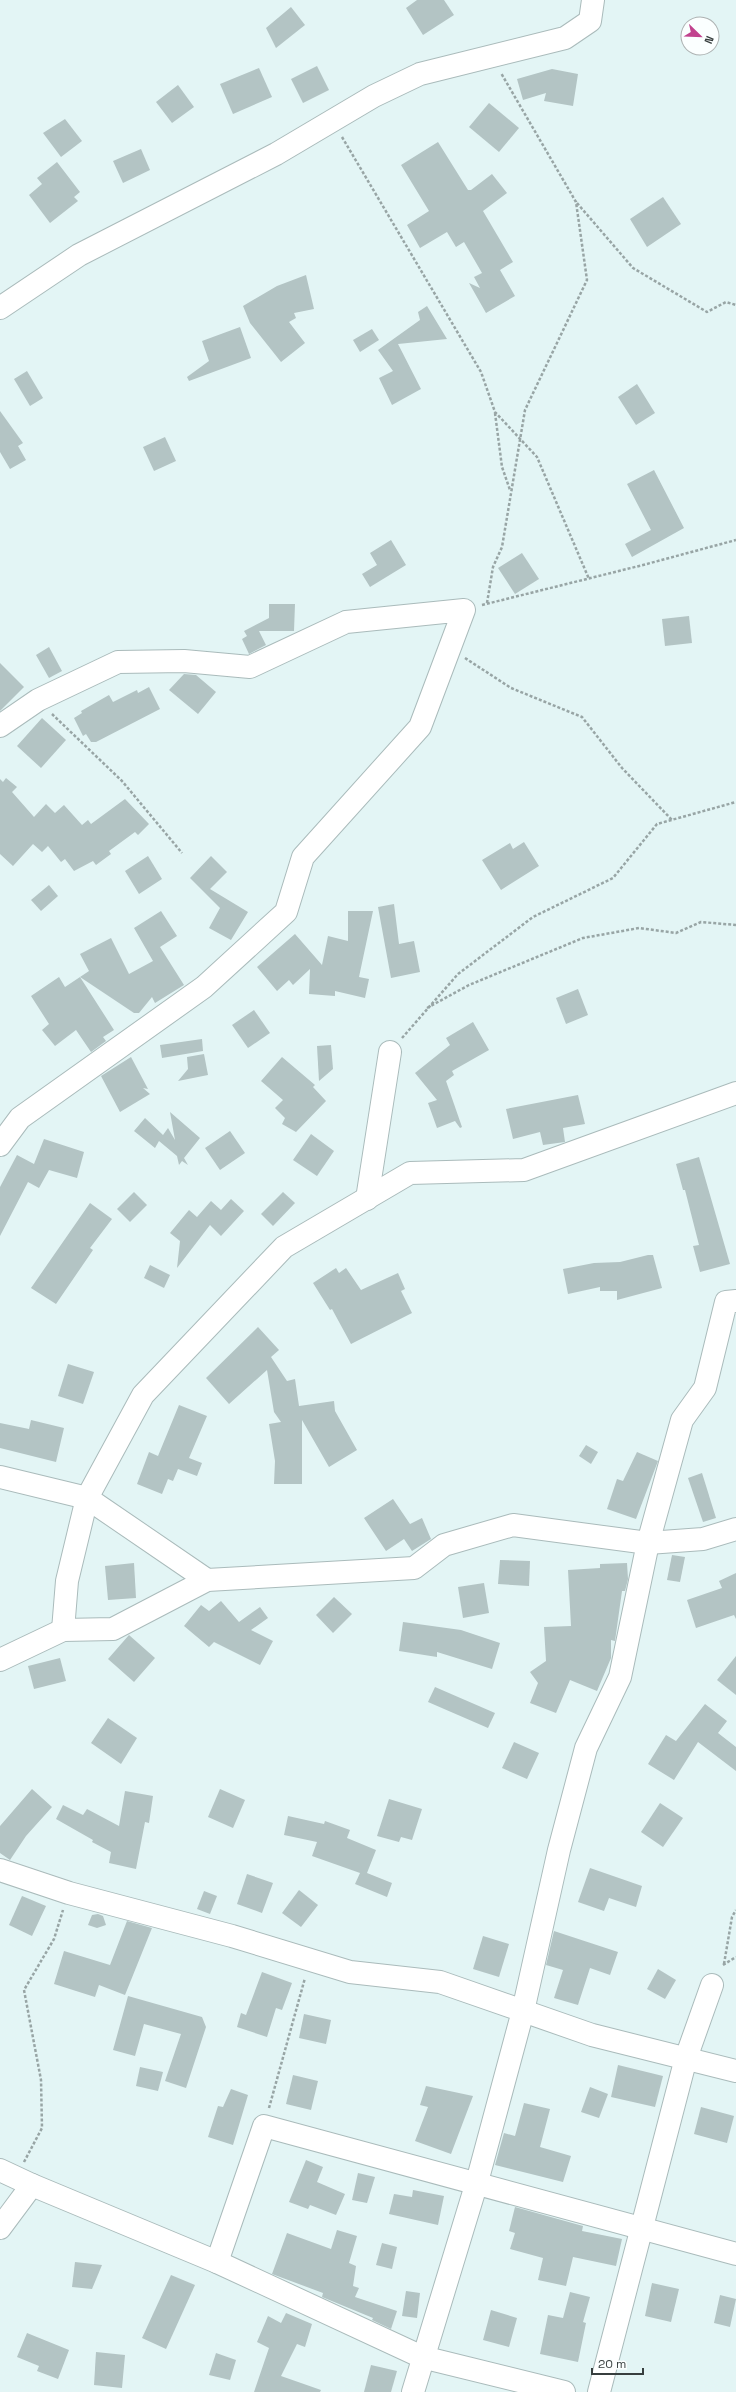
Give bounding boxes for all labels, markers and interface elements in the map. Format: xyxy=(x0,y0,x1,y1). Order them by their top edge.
north arrow xyxy=(680,16,720,56)
text: N xyxy=(701,34,717,46)
scale bar xyxy=(592,2350,643,2376)
text: 20 m xyxy=(598,2356,626,2372)

